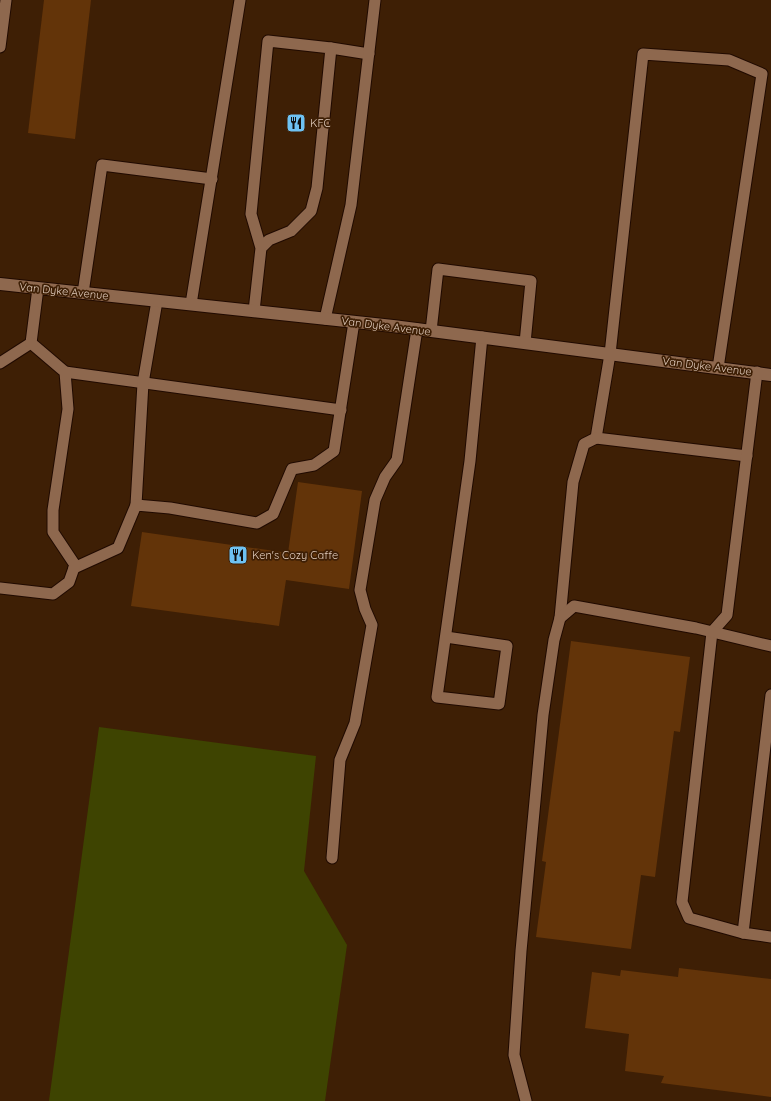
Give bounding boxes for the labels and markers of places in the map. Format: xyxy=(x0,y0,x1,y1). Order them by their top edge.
restaurant icon: KFC xyxy=(285,112,307,134)
place label: KFC xyxy=(310,116,331,130)
restaurant icon: Ken's Cozy Caffe xyxy=(227,544,249,566)
place label: Ken's Cozy Caffe xyxy=(252,548,338,562)

